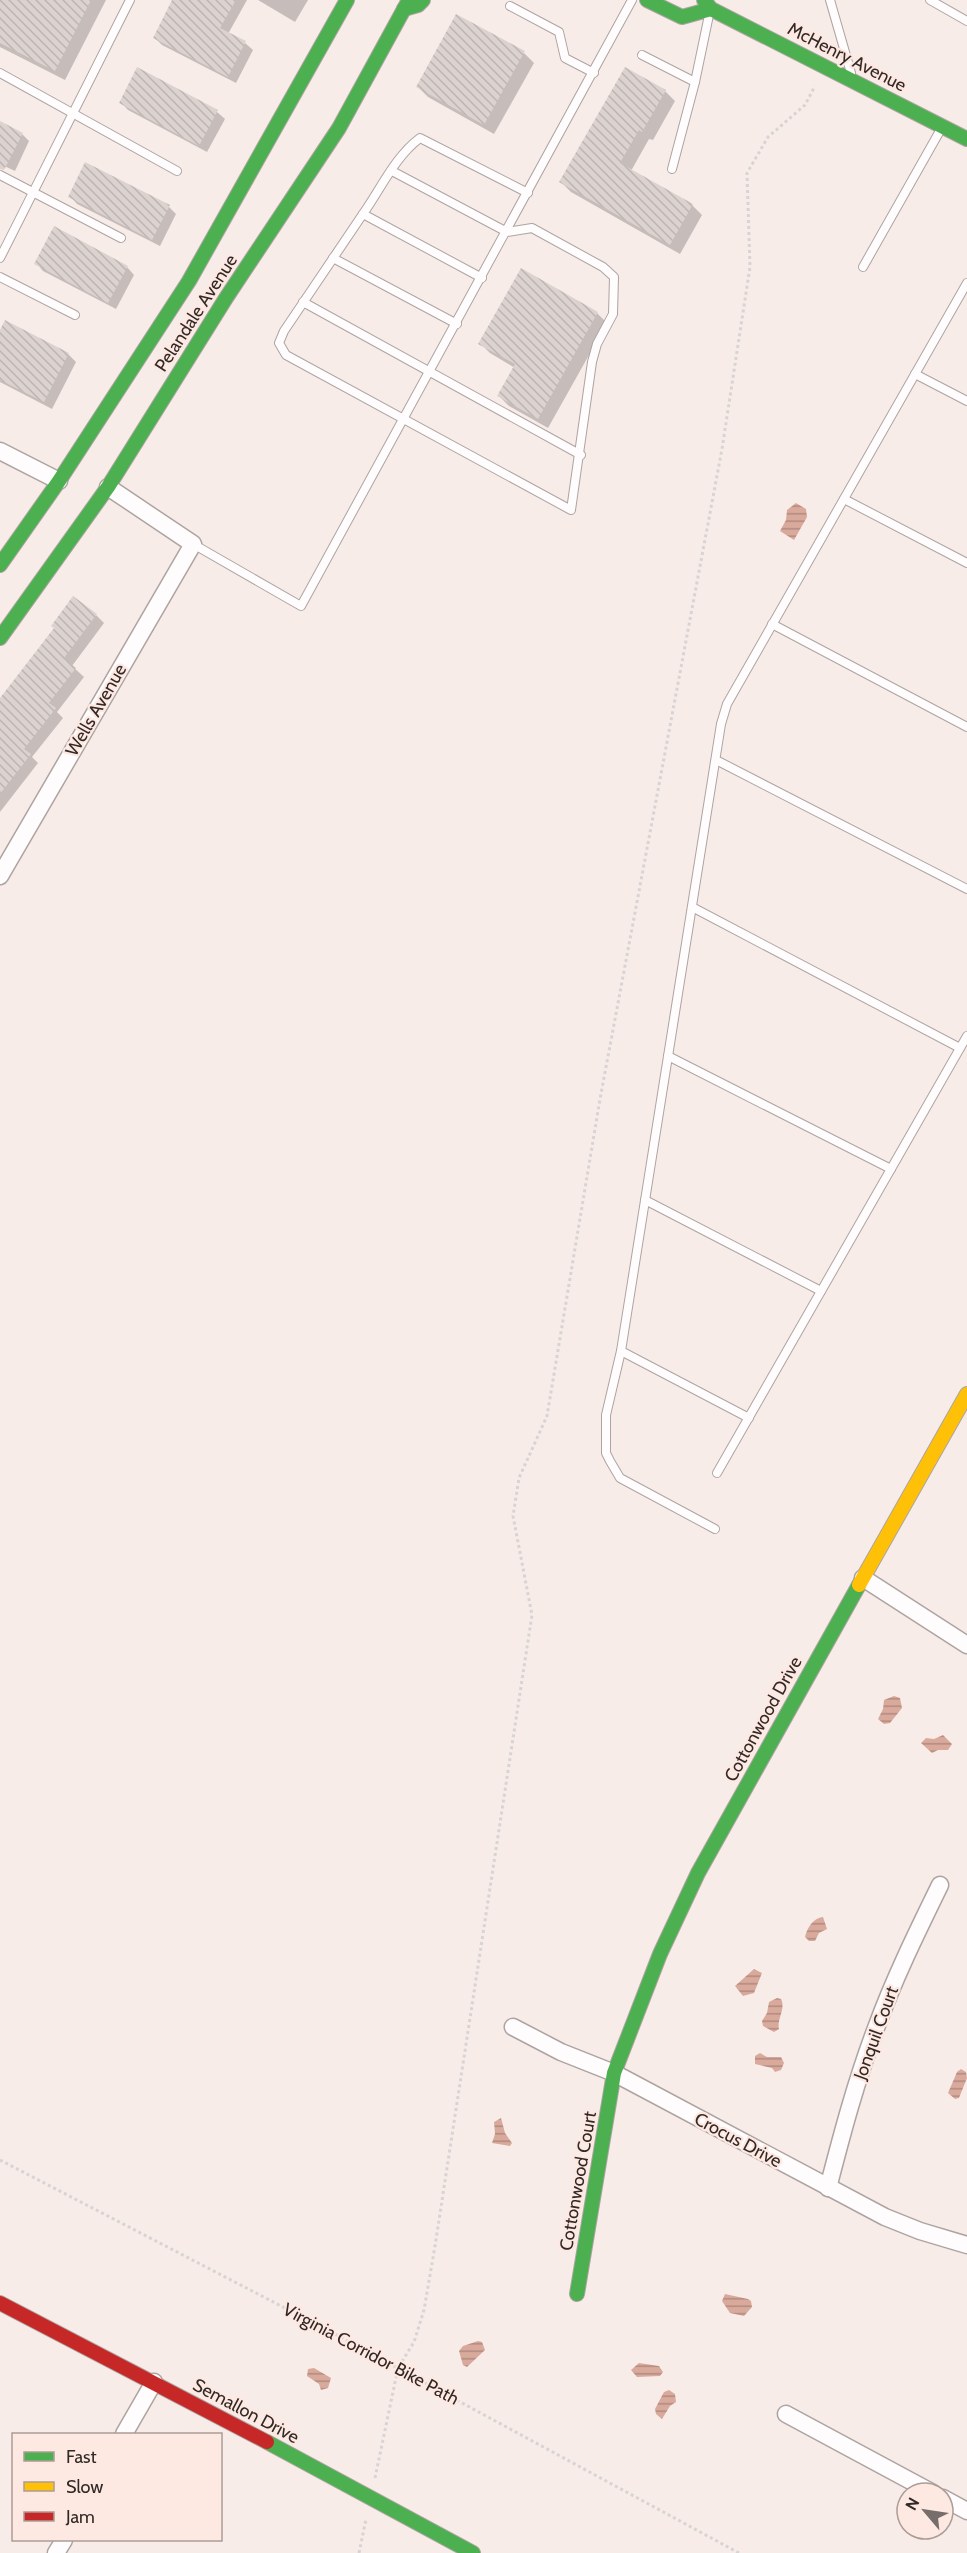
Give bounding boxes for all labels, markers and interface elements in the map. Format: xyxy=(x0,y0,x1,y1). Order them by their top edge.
street label: McHenry Avenue xyxy=(784,18,910,96)
street label: Pelandale Avenue xyxy=(150,250,242,376)
street label: Wells Avenue xyxy=(61,660,131,760)
street label: Cottonwood Drive xyxy=(720,1653,806,1785)
street label: Jonquil Court xyxy=(849,1983,903,2084)
street label: Crocus Drive xyxy=(691,2108,785,2172)
street label: Cottonwood Court xyxy=(555,2110,601,2252)
street label: Virginia Corridor Bike Path xyxy=(279,2298,463,2410)
street label: Semallon Drive xyxy=(189,2374,303,2448)
legend xyxy=(12,2433,222,2541)
text: Fast xyxy=(66,2446,97,2468)
text: Slow xyxy=(66,2476,103,2498)
north arrow xyxy=(895,2481,955,2541)
text: N xyxy=(901,2494,923,2514)
text: Jam xyxy=(65,2506,95,2528)

